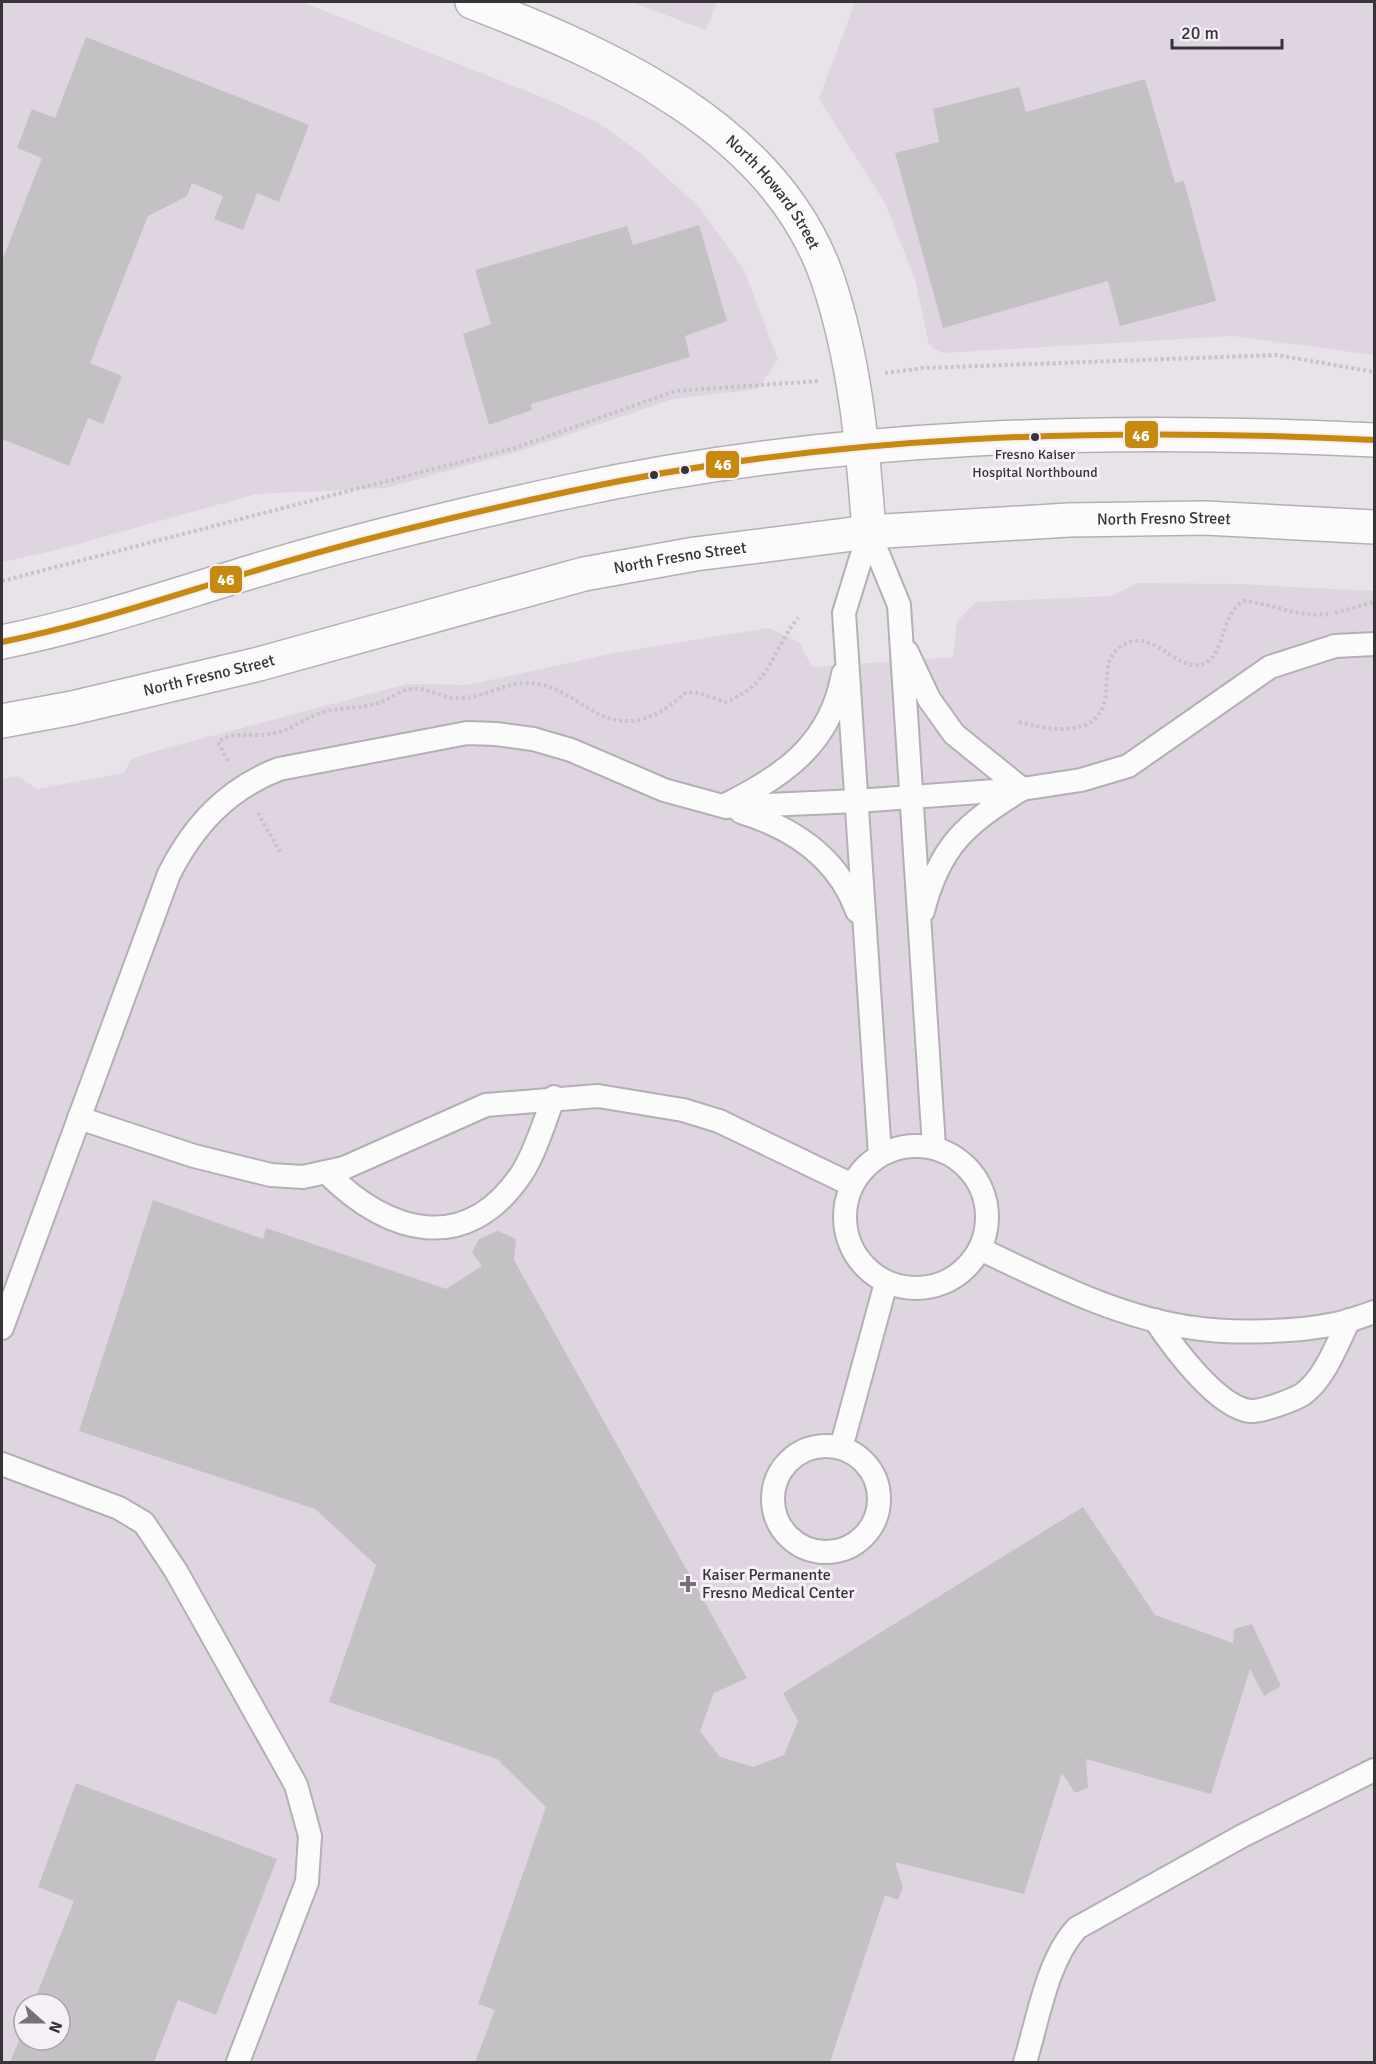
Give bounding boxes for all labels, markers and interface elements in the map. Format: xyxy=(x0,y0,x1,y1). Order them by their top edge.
scale bar xyxy=(1172,12,1282,50)
text: 20 m xyxy=(1181,22,1219,44)
street label: North Howard Street xyxy=(721,131,824,253)
line badge: 46 xyxy=(1124,420,1159,449)
text: 46 xyxy=(1132,426,1150,446)
marker: Fresno Kaiser Hospital Northbound xyxy=(1029,431,1041,443)
place label: Fresno Kaiser Hospital Northbound xyxy=(972,446,1098,481)
line badge: 46 xyxy=(705,450,740,479)
text: 46 xyxy=(714,455,732,475)
unlabelled marker xyxy=(679,464,691,476)
unlabelled marker xyxy=(648,469,660,481)
street label: North Fresno Street xyxy=(1097,508,1232,530)
street label: North Fresno Street xyxy=(612,538,748,578)
line badge: 46 xyxy=(209,565,243,594)
text: 46 xyxy=(217,570,235,590)
street label: North Fresno Street xyxy=(141,650,277,701)
place label: Kaiser Permanente Fresno Medical Center xyxy=(702,1565,854,1603)
marker: Kaiser Permanente Fresno Medical Center xyxy=(679,1575,697,1593)
north arrow xyxy=(12,1992,72,2052)
text: N xyxy=(44,2018,66,2036)

